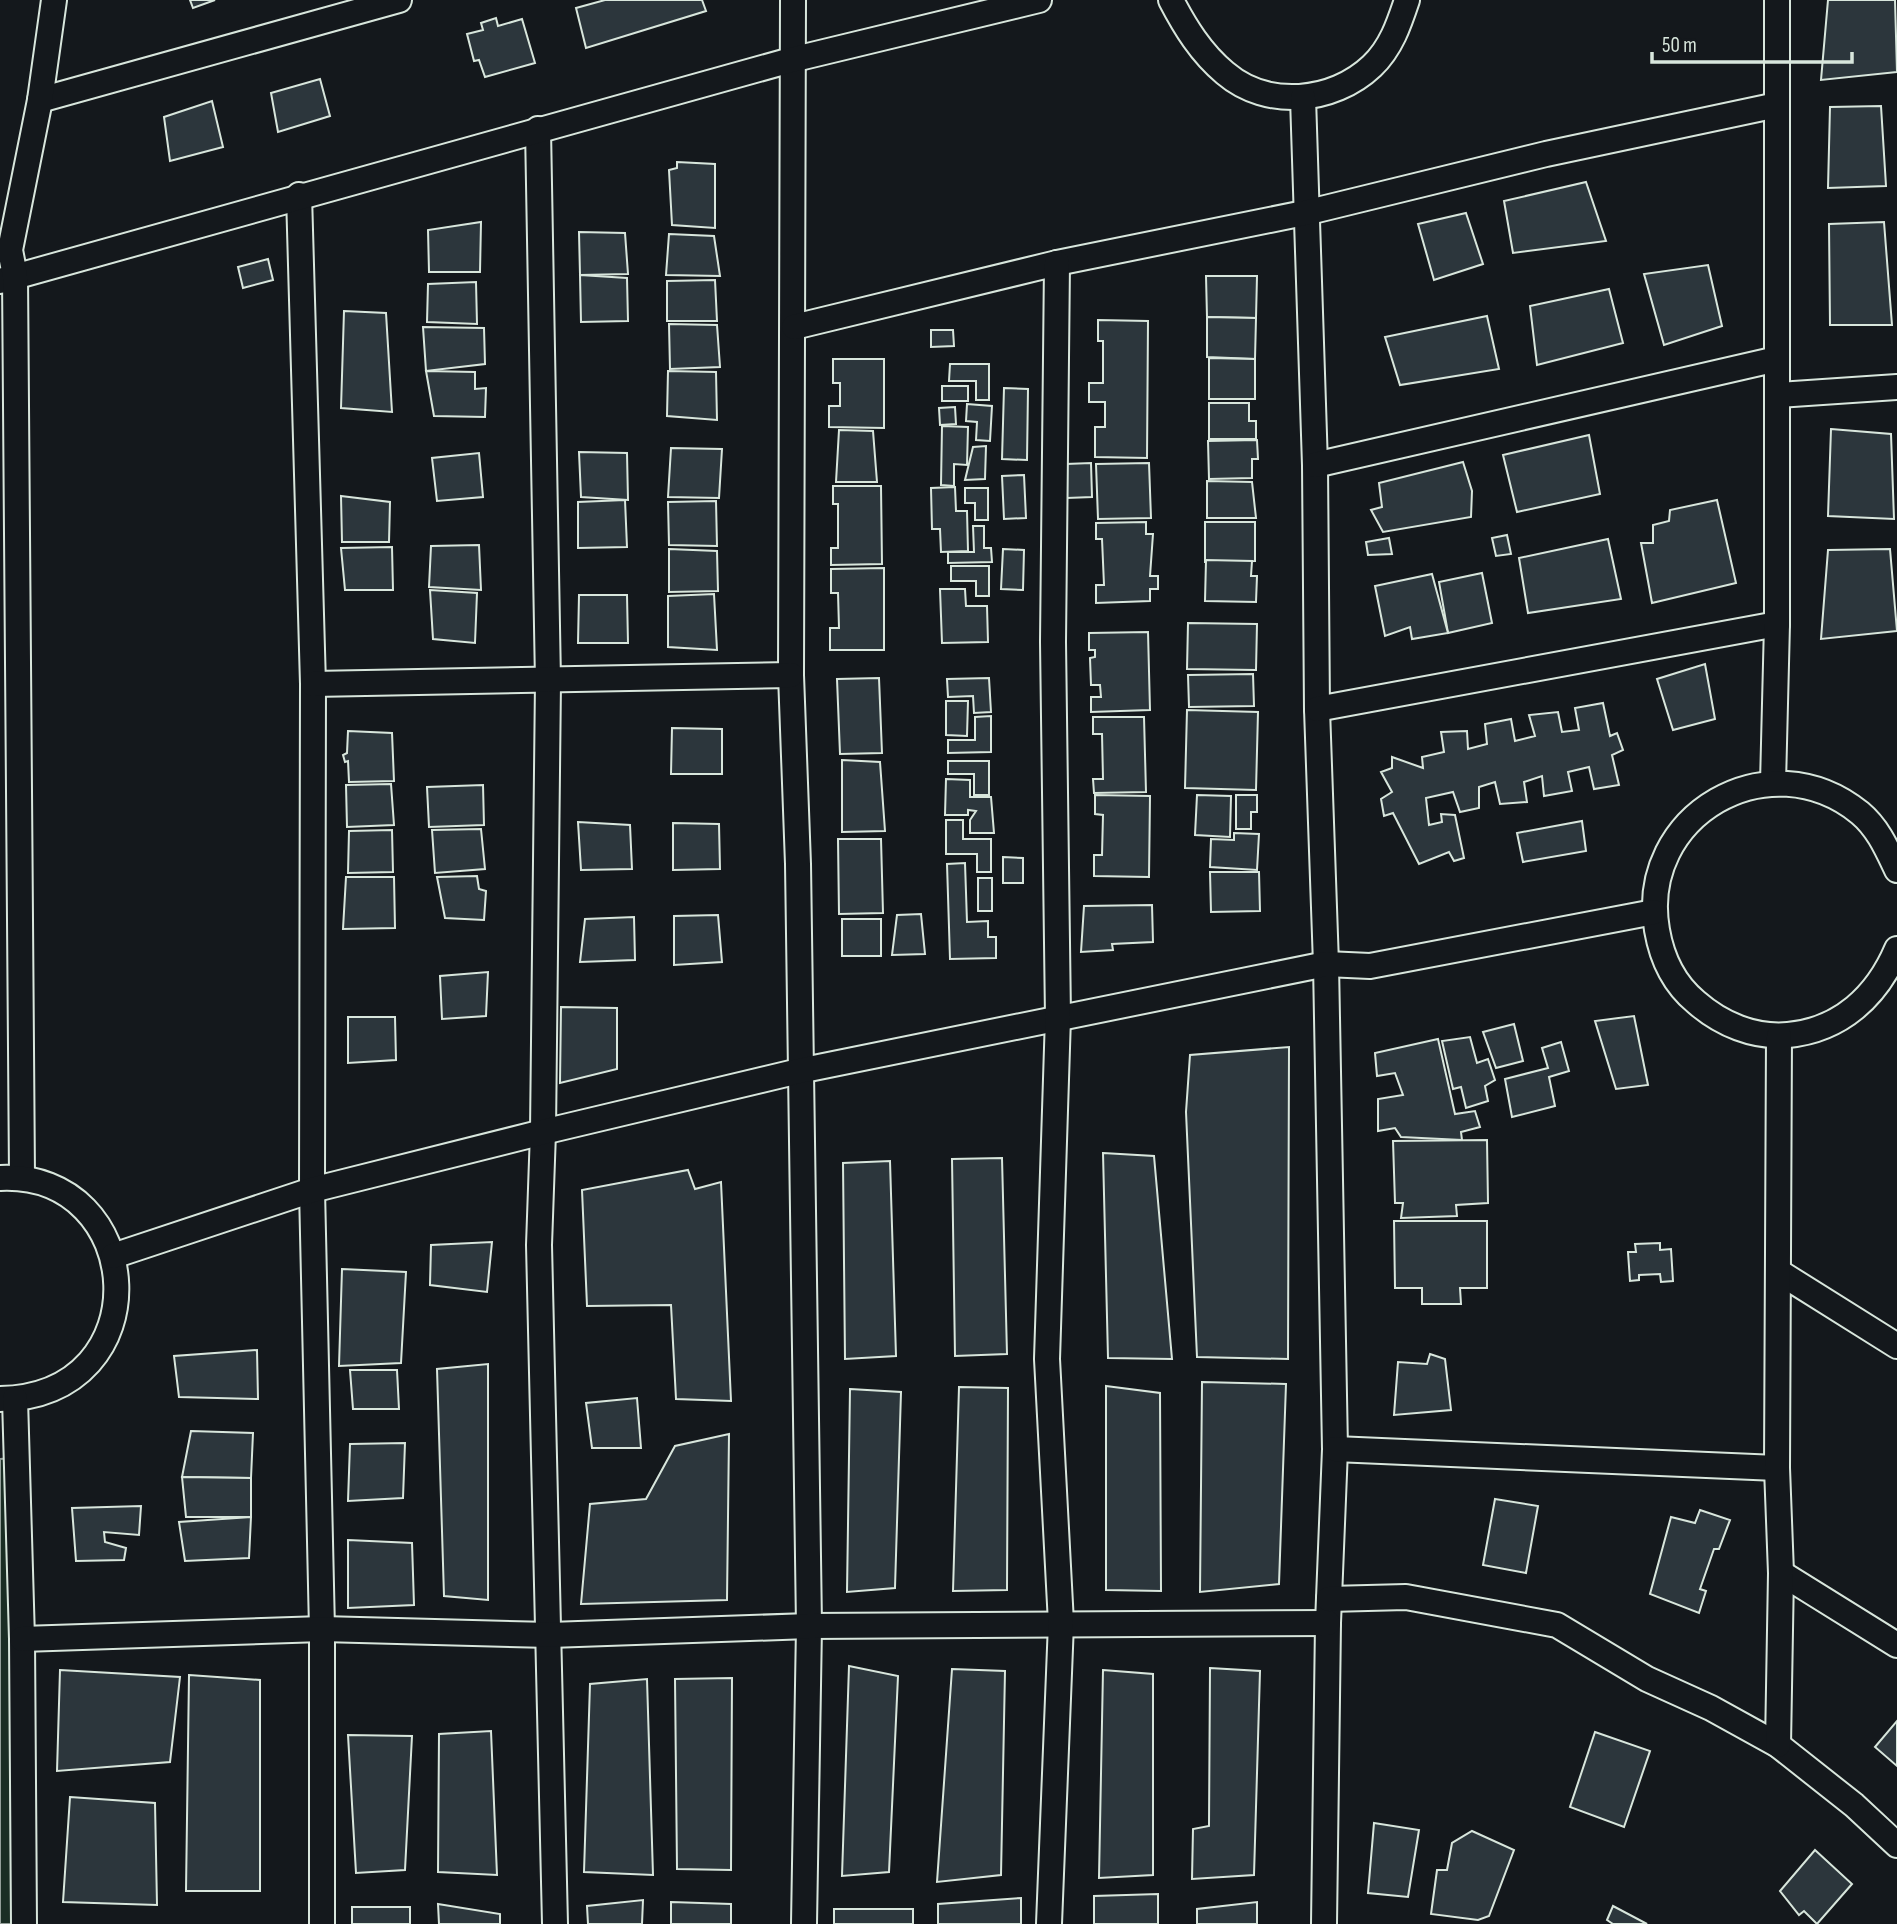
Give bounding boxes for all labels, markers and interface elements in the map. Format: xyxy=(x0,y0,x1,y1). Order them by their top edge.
scale bar xyxy=(1652,21,1852,65)
text: 50 m xyxy=(1662,33,1697,58)

